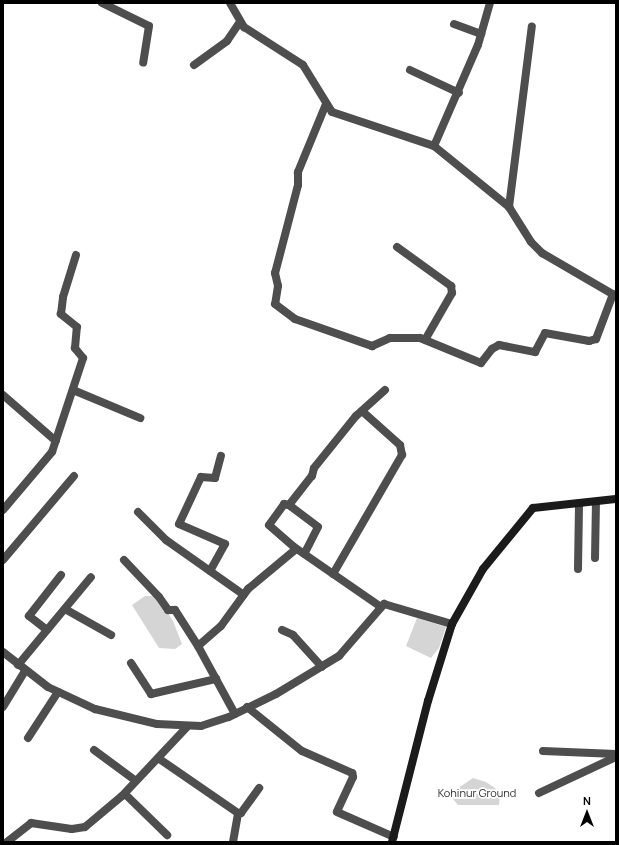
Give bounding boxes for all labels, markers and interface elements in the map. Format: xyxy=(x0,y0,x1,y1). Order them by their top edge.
park label: Kohinur Ground xyxy=(438,786,516,800)
north arrow xyxy=(567,793,607,833)
text: N xyxy=(583,793,591,808)

